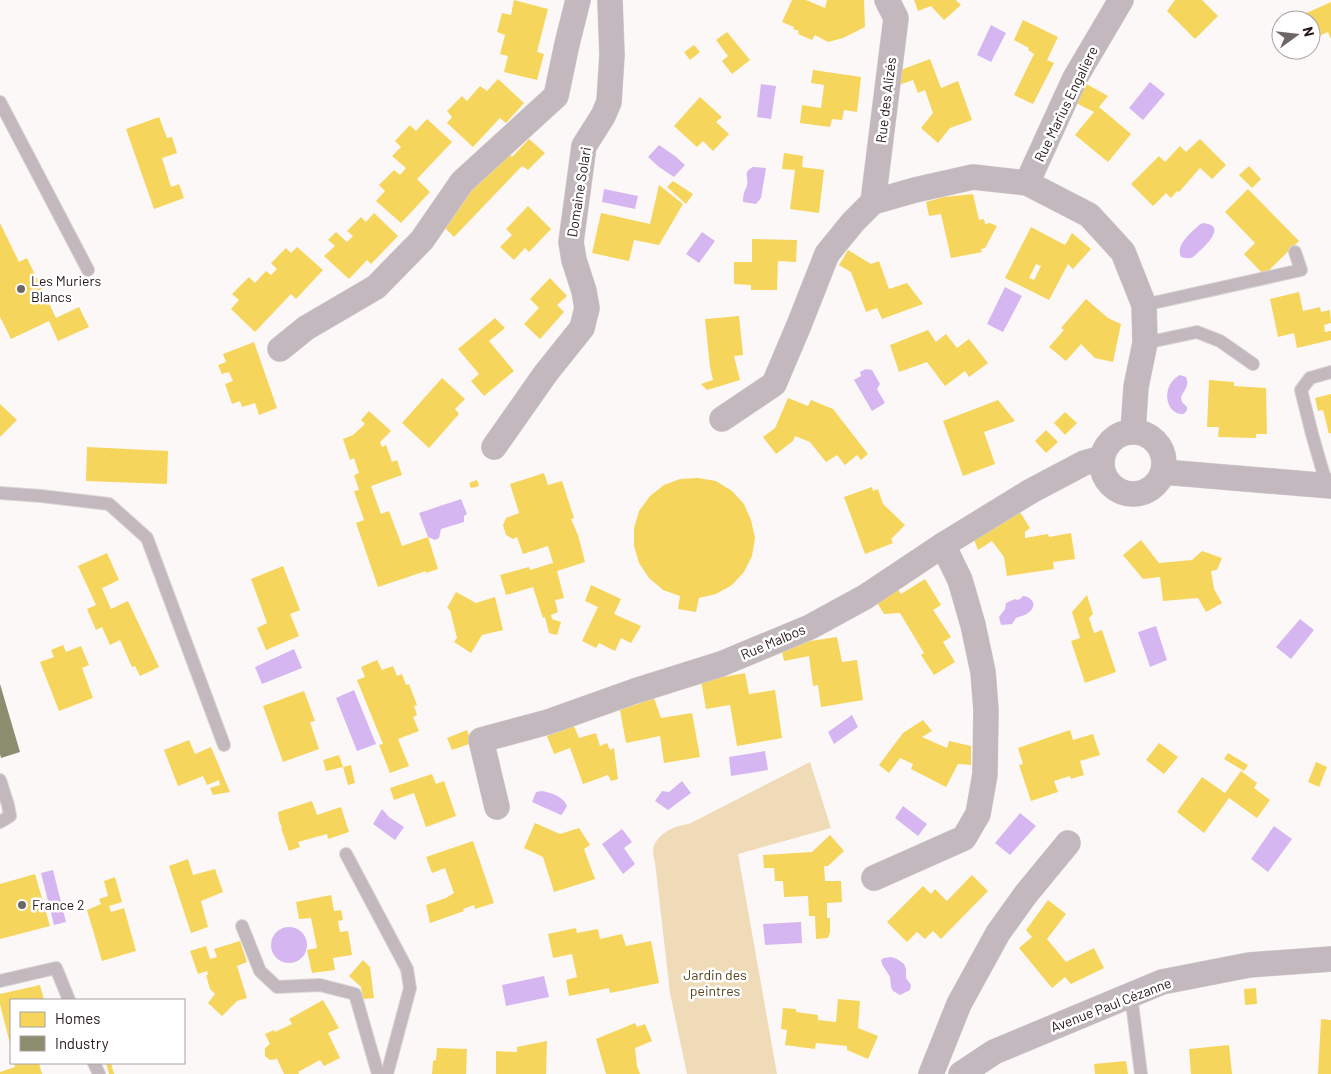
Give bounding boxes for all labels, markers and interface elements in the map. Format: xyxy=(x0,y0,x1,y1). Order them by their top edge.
north arrow xyxy=(1271,10,1321,60)
text: N xyxy=(1300,25,1318,38)
street label: Rue Marius Engaliere xyxy=(1030,43,1101,164)
street label: Rue des Alizés xyxy=(872,56,899,144)
street label: Domaine Solari xyxy=(563,146,594,238)
place label: Les Muriers Blancs xyxy=(31,272,102,305)
marker: Les Muriers Blancs xyxy=(15,283,27,295)
street label: Rue Malbos xyxy=(738,620,808,663)
place label: France 2 xyxy=(32,896,84,913)
marker: France 2 xyxy=(16,899,28,911)
park label: Jardin des peintres xyxy=(683,966,747,999)
street label: Avenue Paul Cézanne xyxy=(1048,974,1174,1035)
legend xyxy=(10,999,185,1064)
text: Homes xyxy=(55,1009,100,1027)
text: Industry xyxy=(55,1034,109,1052)

